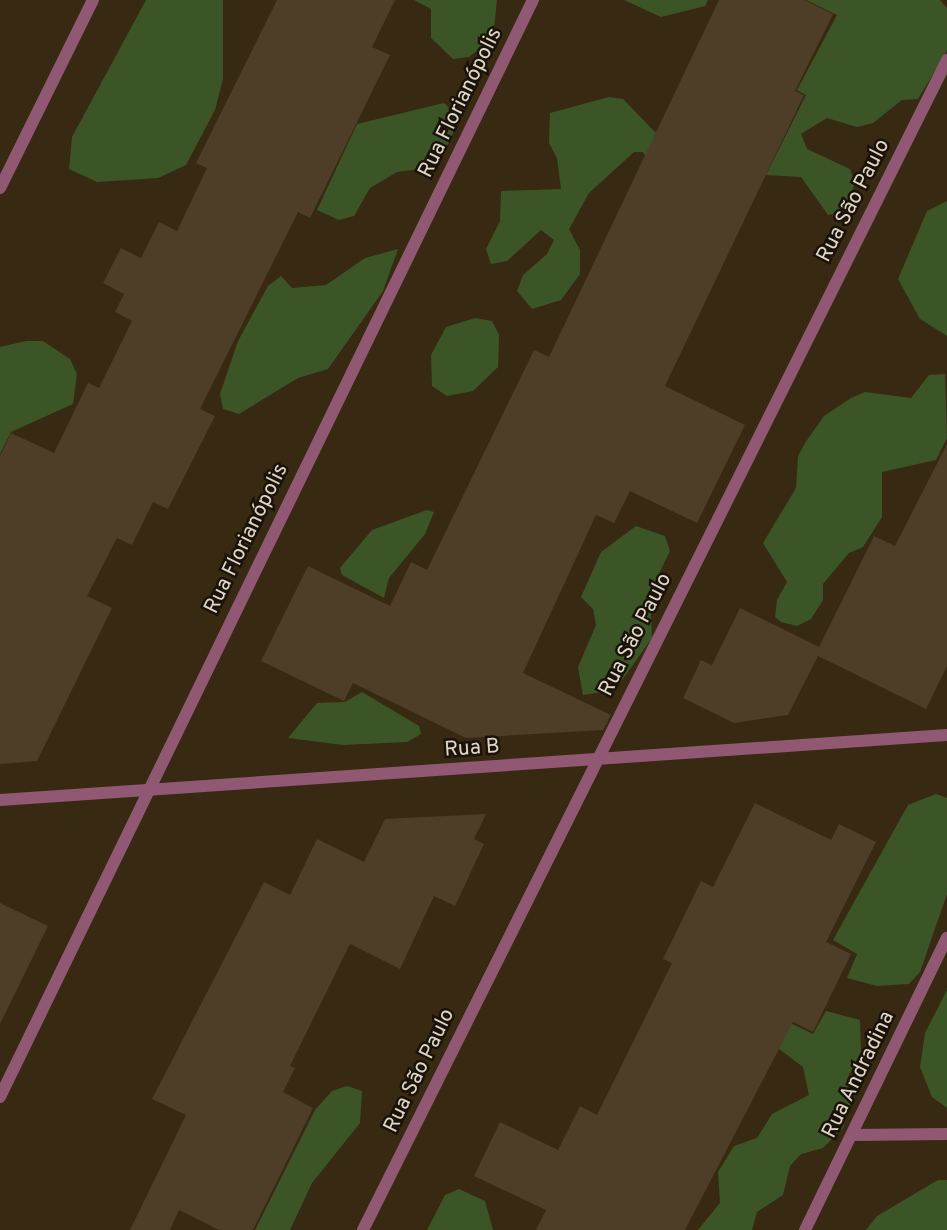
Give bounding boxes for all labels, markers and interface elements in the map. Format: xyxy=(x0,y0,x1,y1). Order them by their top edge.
street label: Rua Florianópolis xyxy=(414,24,508,182)
street label: Rua São Paulo xyxy=(812,135,896,267)
street label: Rua Florianópolis xyxy=(200,460,294,618)
street label: Rua São Paulo xyxy=(594,569,678,701)
street label: Rua B xyxy=(444,734,500,764)
street label: Rua São Paulo xyxy=(379,1005,461,1137)
street label: Rua Andradina xyxy=(817,1007,901,1143)

